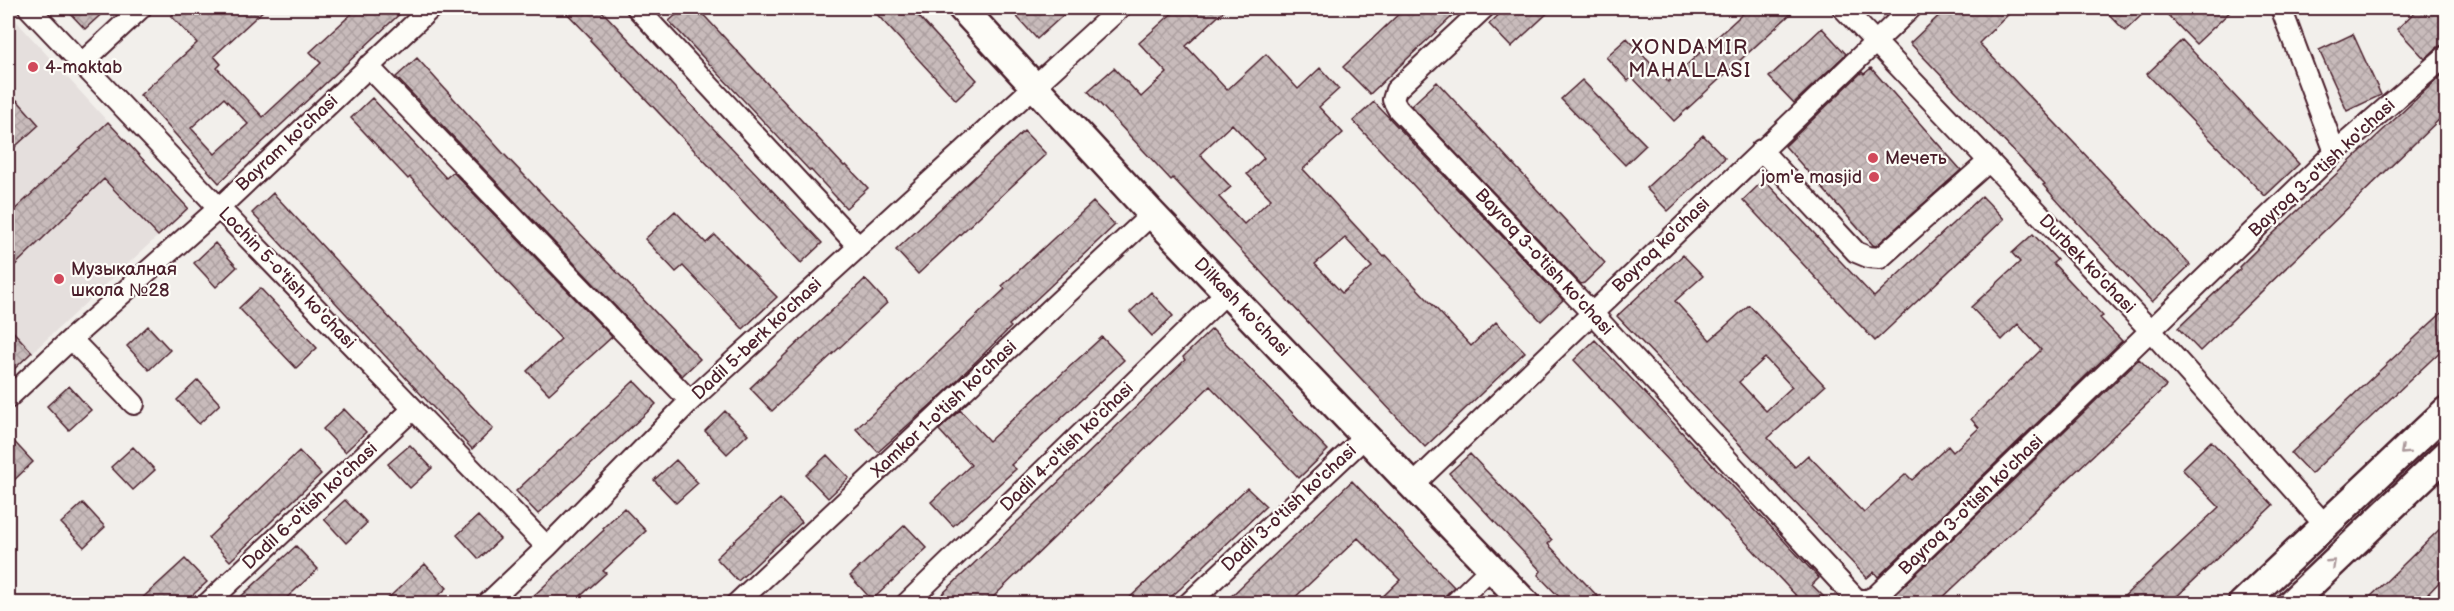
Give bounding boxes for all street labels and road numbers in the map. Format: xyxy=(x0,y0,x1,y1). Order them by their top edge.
street label: Bayram ko'chasi xyxy=(232,90,342,196)
street label: Bayroq 3-o'tish ko'chasi xyxy=(2244,95,2400,241)
street label: Bayroq 3-o'tish ko'chasi xyxy=(1471,184,1617,340)
street label: Boyroq ko'chasi xyxy=(1608,193,1714,297)
street label: Lochin 5-o'tish ko'chasi xyxy=(214,203,360,353)
street label: Durbek ko'chasi xyxy=(2035,210,2139,318)
street label: Dilkash ko'chasi xyxy=(1190,253,1294,361)
street label: Dadil 5-berk ko'chasi xyxy=(688,274,826,404)
street label: Xamkor 1-o'tish ko'chasi xyxy=(866,336,1021,483)
street label: Dadil 4-o'tish ko'chasi xyxy=(996,378,1138,516)
street label: Bayroq 3-o'tish ko'chasi xyxy=(1894,431,2048,579)
street label: Dadil 6-o'tish ko'chasi xyxy=(238,438,382,574)
street label: Dadil 3-o'tish ko'chasi xyxy=(1217,440,1361,576)

